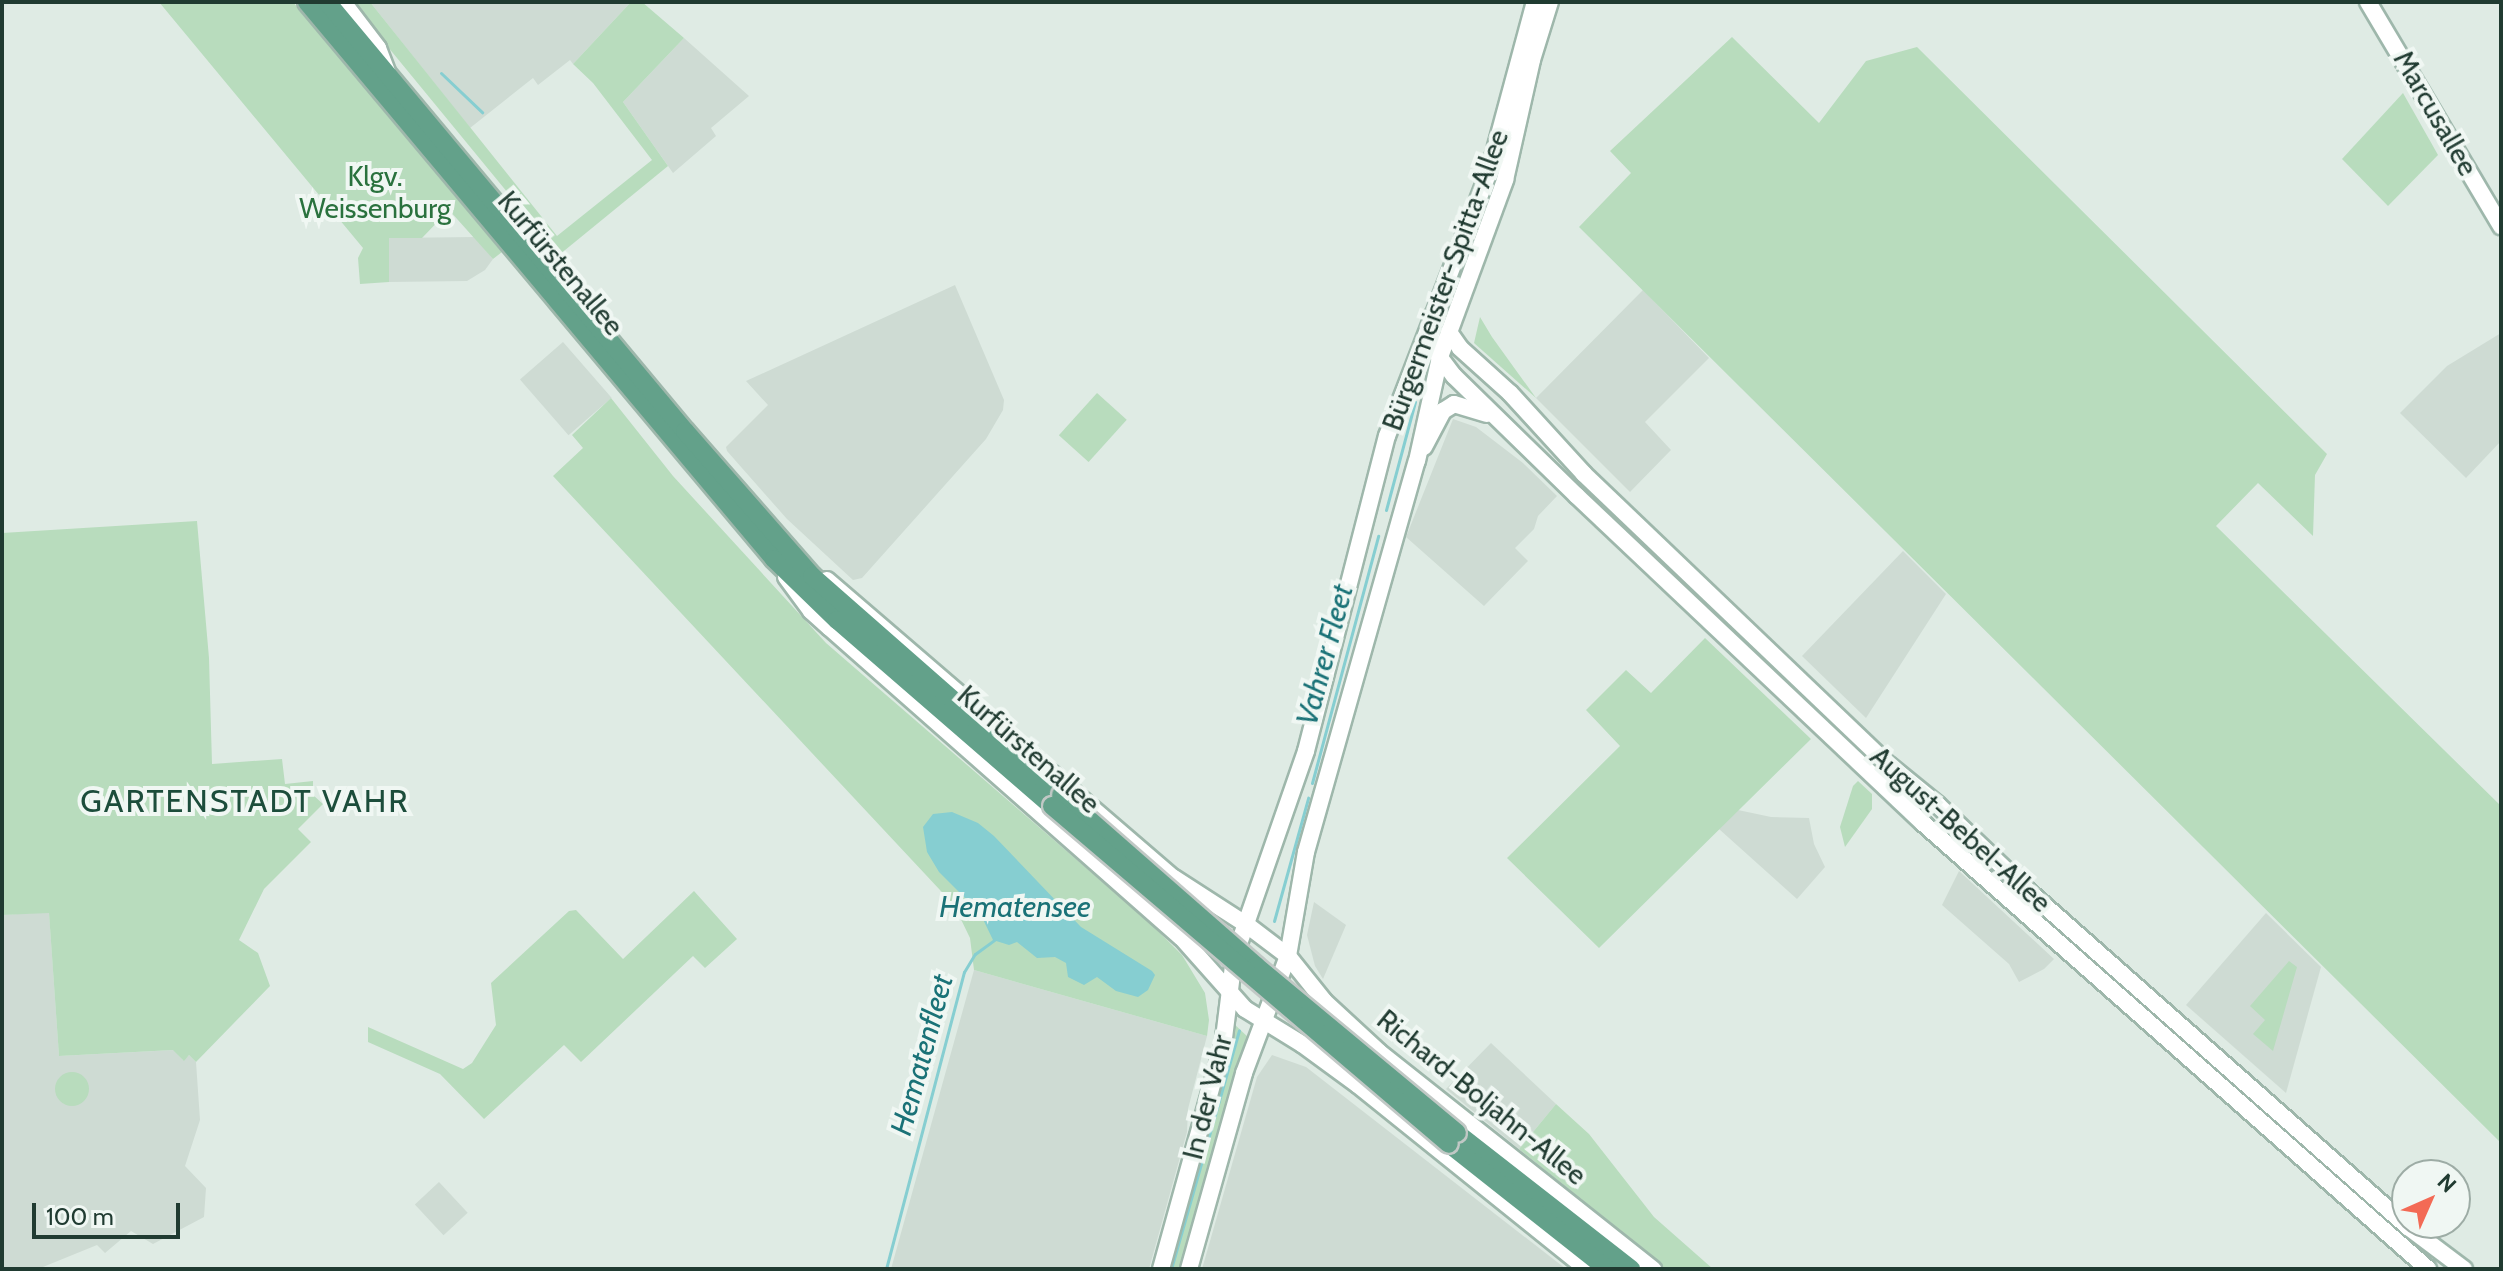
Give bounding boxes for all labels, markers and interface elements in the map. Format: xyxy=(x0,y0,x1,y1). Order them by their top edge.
street label: Marcusallee xyxy=(2387,45,2485,181)
street label: Bürgermeister-Spitta-Allee xyxy=(1375,125,1515,435)
park label: Klgv. Weissenburg xyxy=(299,159,451,225)
street label: Kurfürstenallee xyxy=(491,184,631,342)
water label: Vahrer Fleet xyxy=(1289,581,1361,729)
street label: Kurfürstenallee xyxy=(951,678,1107,820)
street label: August-Bebel-Allee xyxy=(1864,739,2058,919)
district label: GARTENSTADT VAHR xyxy=(80,782,410,820)
water label: Hematensee xyxy=(939,889,1091,925)
water label: Hematenfleet xyxy=(883,971,961,1139)
street label: Richard-Boljahn-Allee xyxy=(1371,1002,1593,1192)
street label: In der Vahr xyxy=(1175,1031,1239,1163)
north arrow xyxy=(2391,1159,2471,1239)
text: N xyxy=(2432,1168,2462,1198)
scale bar xyxy=(36,1187,184,1237)
text: 100 m xyxy=(46,1202,114,1231)

